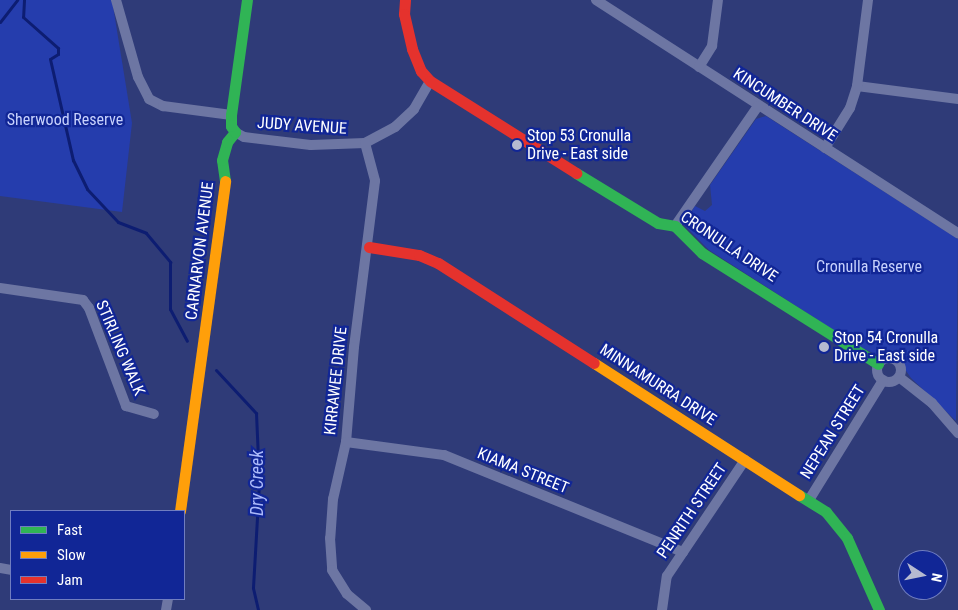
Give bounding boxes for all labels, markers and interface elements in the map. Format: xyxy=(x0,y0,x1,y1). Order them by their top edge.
street label: KINCUMBER DRIVE xyxy=(729,64,841,146)
park label: Sherwood Reserve xyxy=(7,110,123,130)
street label: JUDY AVENUE xyxy=(256,113,348,139)
place label: Stop 53 Cronulla Drive - East side xyxy=(527,126,631,164)
marker: Stop 53 Cronulla Drive - East side xyxy=(511,139,523,151)
street label: CARNARVON AVENUE xyxy=(182,181,218,321)
street label: CRONULLA DRIVE xyxy=(677,207,781,287)
park label: Cronulla Reserve xyxy=(816,257,922,277)
street label: STIRLING WALK xyxy=(91,298,149,398)
street label: KIRRAWEE DRIVE xyxy=(321,326,351,436)
place label: Stop 54 Cronulla Drive - East side xyxy=(834,328,938,366)
street label: MINNAMURRA DRIVE xyxy=(596,340,720,430)
marker: Stop 54 Cronulla Drive - East side xyxy=(818,341,830,353)
street label: NEPEAN STREET xyxy=(797,382,869,482)
street label: KIAMA STREET xyxy=(475,444,571,498)
water label: Dry Creek xyxy=(246,450,268,516)
street label: PENRITH STREET xyxy=(653,460,731,562)
legend xyxy=(10,510,185,600)
text: Fast xyxy=(57,521,82,539)
text: Slow xyxy=(57,546,86,564)
north arrow xyxy=(898,550,948,600)
text: Jam xyxy=(57,571,83,589)
text: N xyxy=(928,572,945,583)

